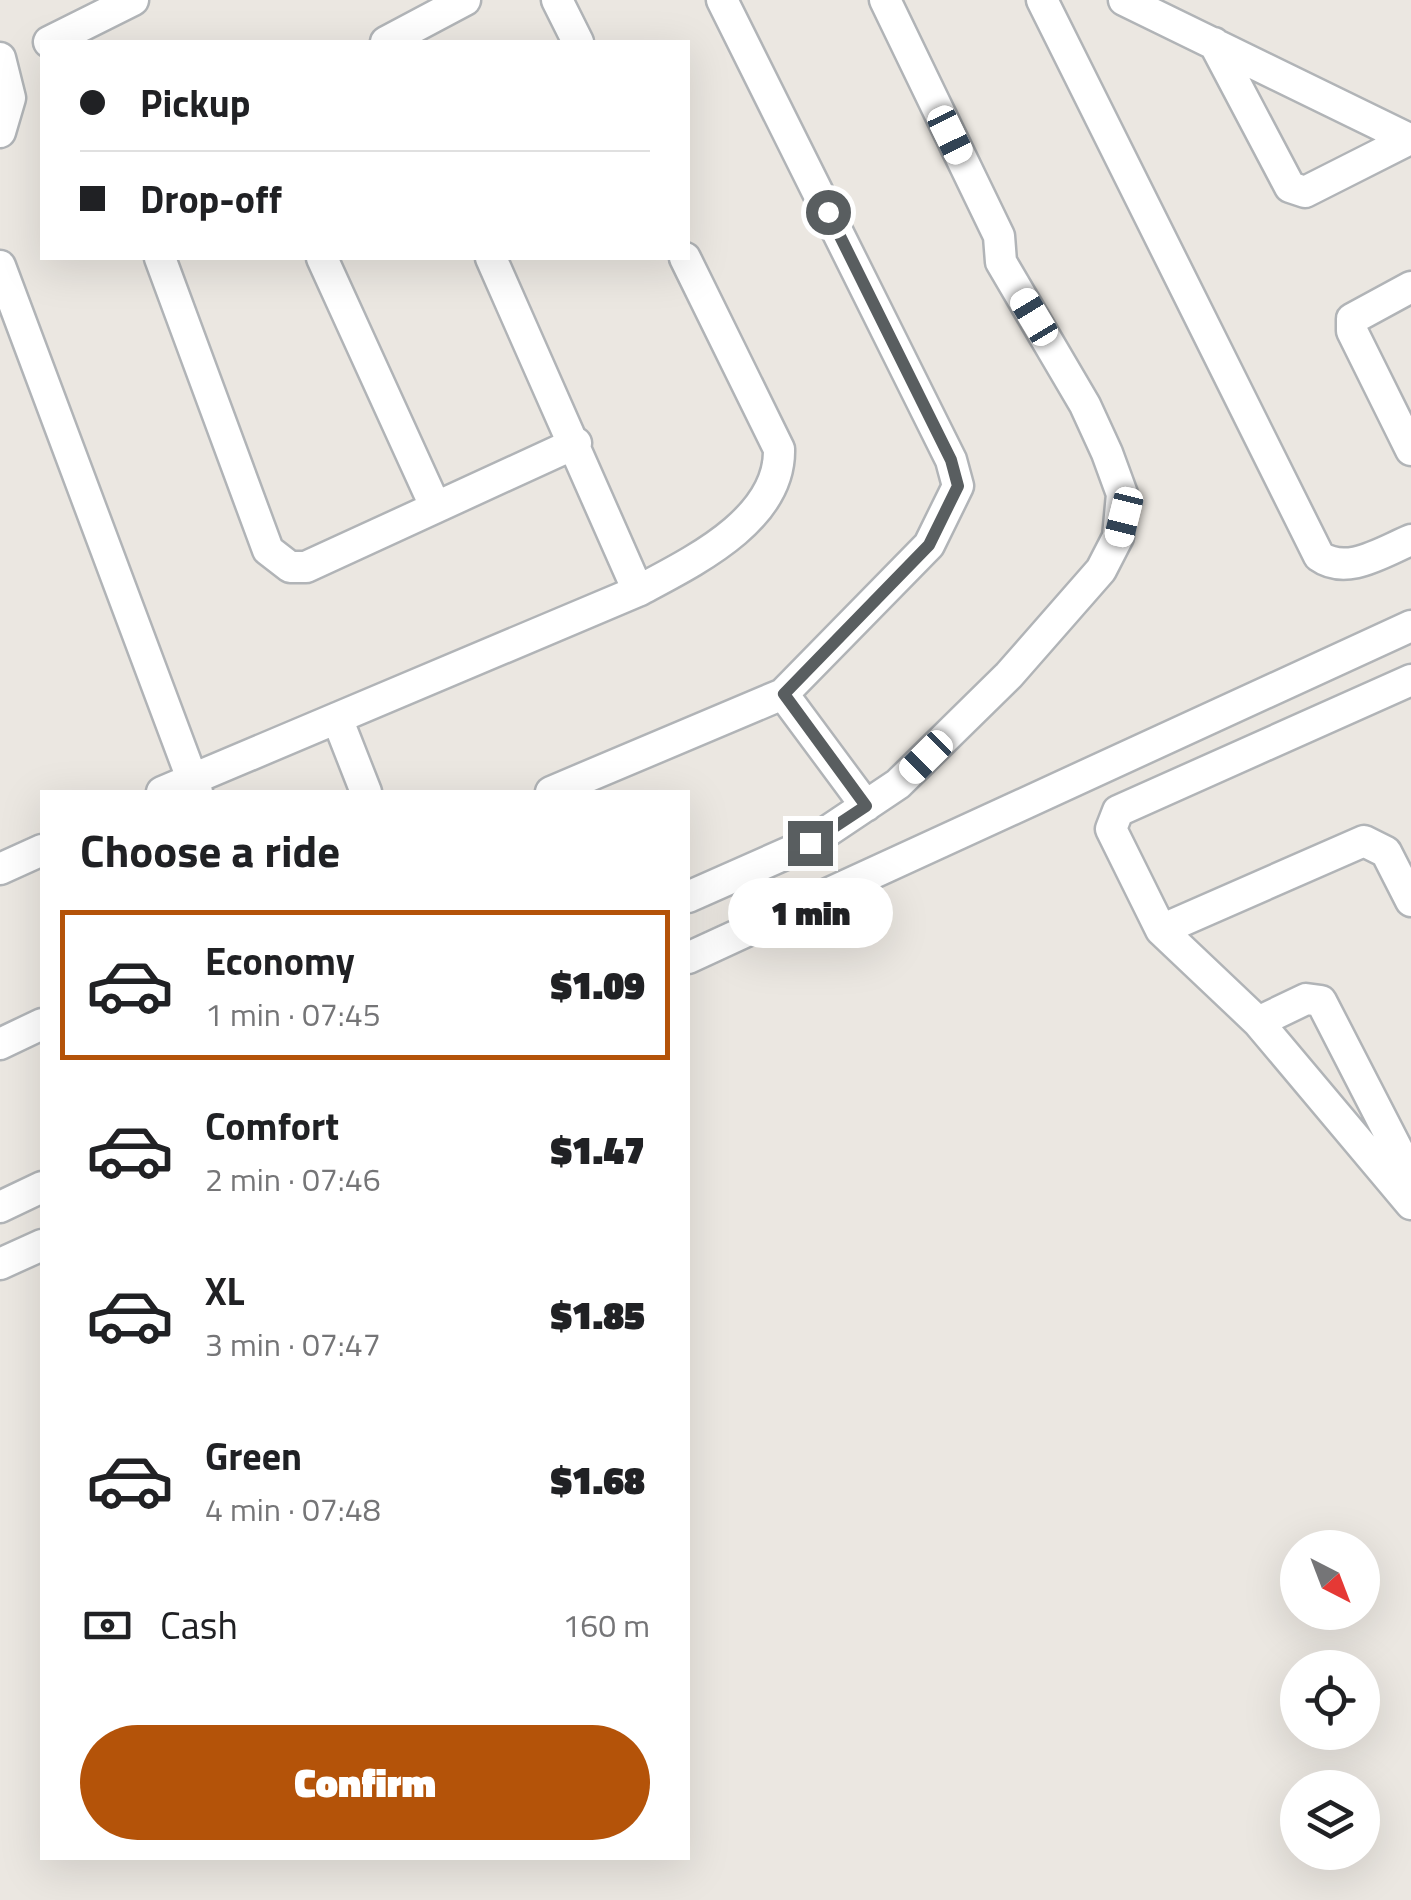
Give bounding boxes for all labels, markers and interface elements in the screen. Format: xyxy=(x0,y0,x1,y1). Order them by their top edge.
text: Pickup xyxy=(140,74,250,132)
car xyxy=(923,101,977,169)
text: Drop-off xyxy=(140,170,282,228)
route start xyxy=(806,190,851,235)
car xyxy=(1006,284,1062,350)
car xyxy=(1102,484,1146,550)
car xyxy=(894,725,958,789)
text: Choose a ride xyxy=(80,816,340,884)
route end xyxy=(788,821,833,866)
callout: 1 min xyxy=(728,878,892,948)
text: 1 min xyxy=(771,889,850,937)
text: Economy xyxy=(205,932,355,990)
icon: car xyxy=(85,940,175,1030)
text: $1.09 xyxy=(551,956,645,1014)
text: 1 min · 07:45 xyxy=(205,990,381,1038)
text: Comfort xyxy=(205,1097,339,1155)
icon: car xyxy=(85,1105,175,1195)
text: $1.47 xyxy=(551,1121,645,1179)
text: 2 min · 07:46 xyxy=(205,1155,381,1203)
text: XL xyxy=(205,1262,245,1320)
icon: car xyxy=(85,1270,175,1360)
text: $1.85 xyxy=(551,1286,645,1344)
text: 3 min · 07:47 xyxy=(205,1320,381,1368)
text: Green xyxy=(205,1427,302,1485)
icon: car xyxy=(85,1435,175,1525)
text: $1.68 xyxy=(551,1451,645,1509)
text: 4 min · 07:48 xyxy=(205,1485,381,1533)
north arrow xyxy=(1280,1530,1380,1630)
map controls xyxy=(1280,1530,1380,1870)
text: Cash xyxy=(160,1596,238,1654)
icon: cash xyxy=(80,1598,135,1653)
text: 160 m xyxy=(562,1601,650,1649)
button: locate xyxy=(1280,1650,1380,1750)
button: Confirm xyxy=(80,1725,650,1840)
button: layers xyxy=(1280,1770,1380,1870)

